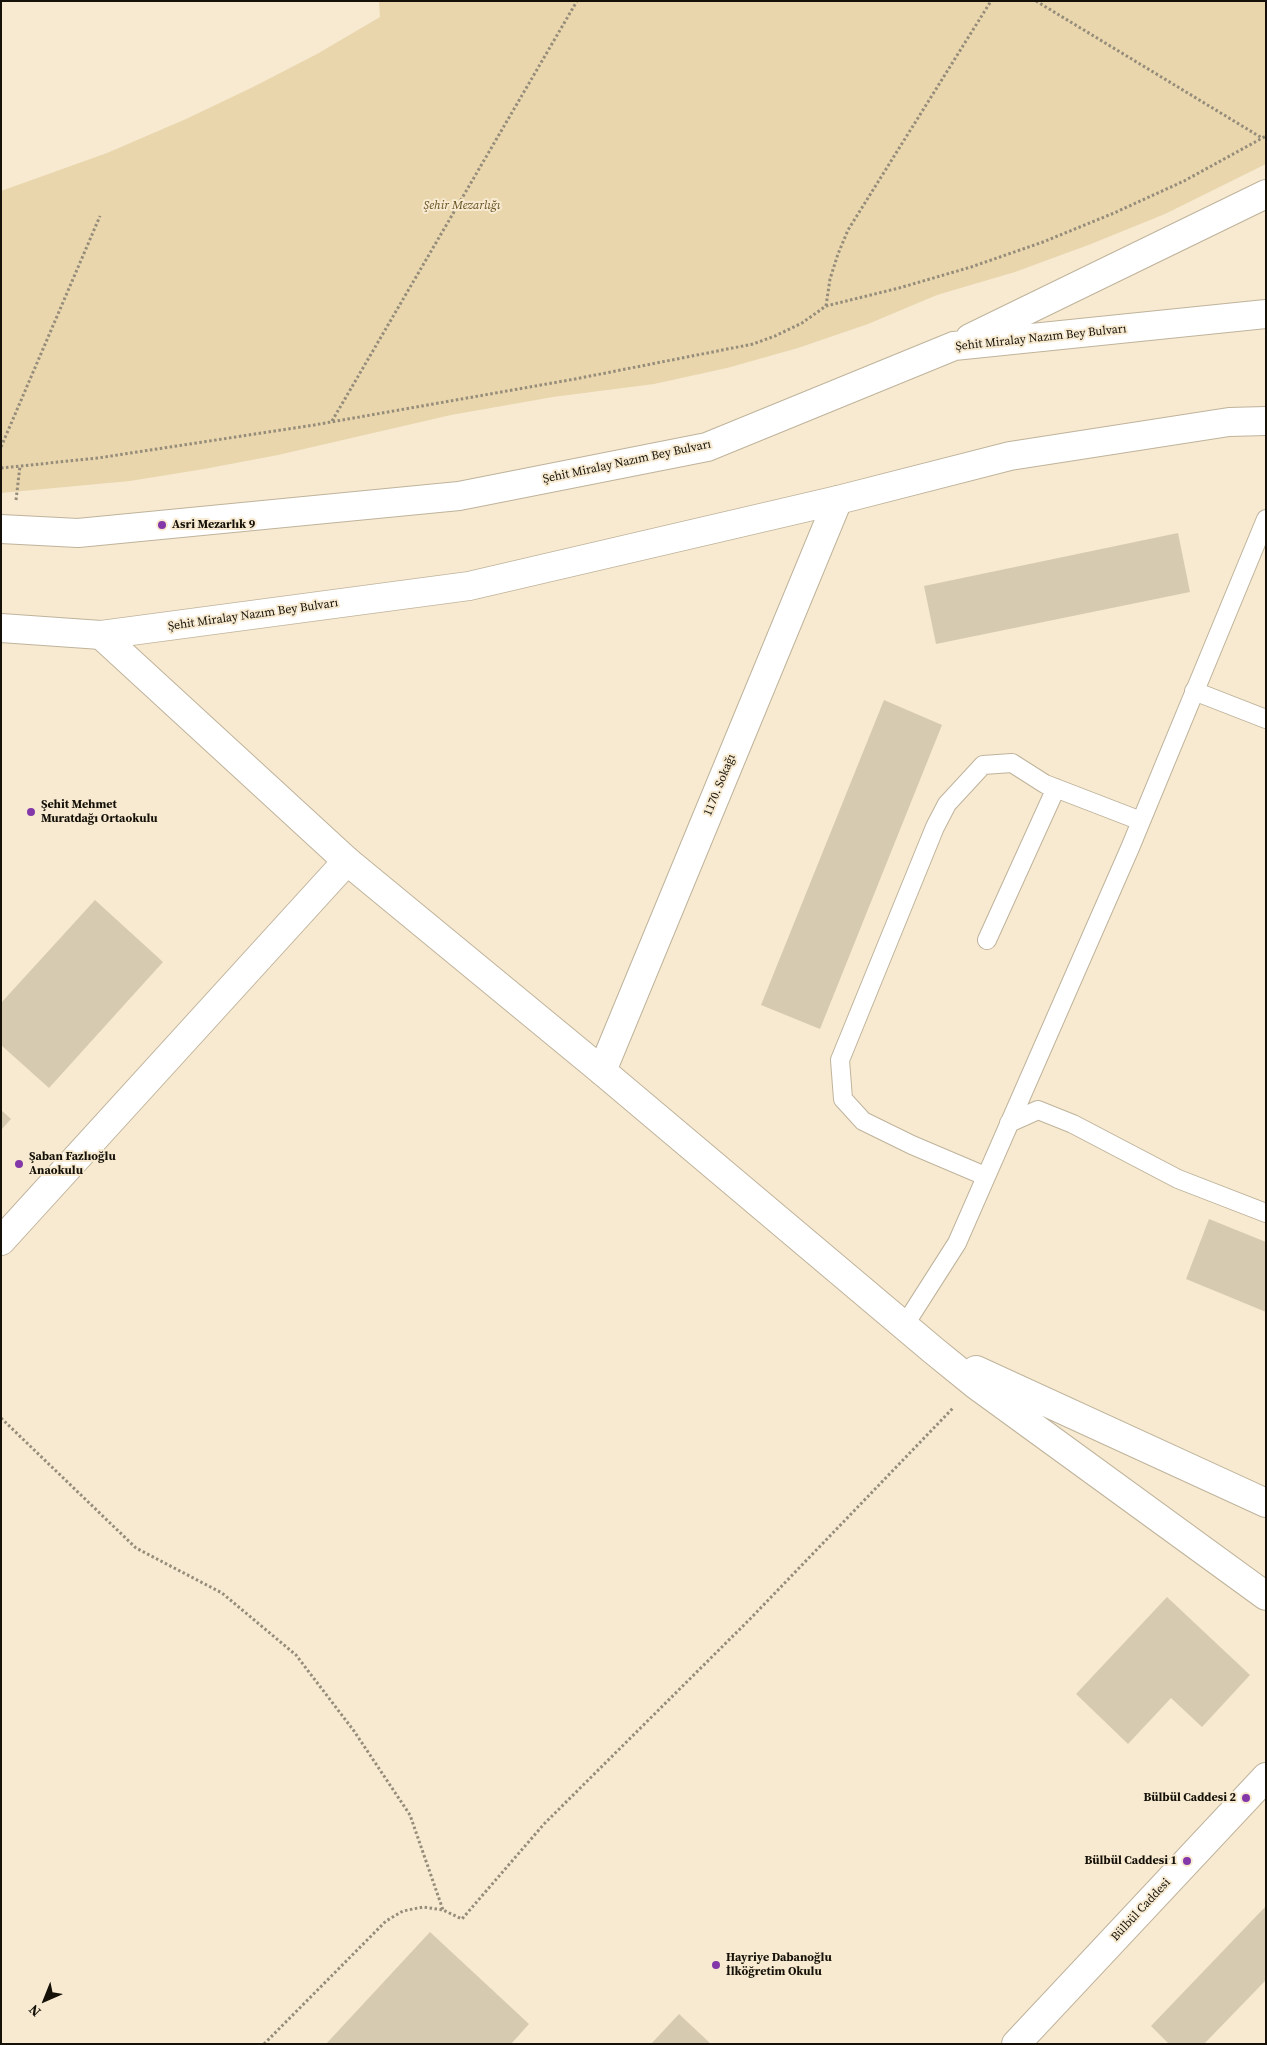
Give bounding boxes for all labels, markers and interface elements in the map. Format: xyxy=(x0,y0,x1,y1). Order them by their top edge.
park label: Şehir Mezarlığı xyxy=(424,199,500,213)
street label: Şehit Miralay Nazım Bey Bulvarı xyxy=(955,322,1127,354)
street label: Şehit Miralay Nazım Bey Bulvarı xyxy=(542,437,712,487)
place label: Asri Mezarlık 9 xyxy=(172,518,255,532)
marker: Asri Mezarlık 9 xyxy=(156,519,168,531)
street label: Şehit Miralay Nazım Bey Bulvarı xyxy=(167,596,339,634)
street label: 1170. Sokağı xyxy=(701,752,739,818)
place label: Şehit Mehmet Muratdağı Ortaokulu xyxy=(41,798,158,826)
marker: Şehit Mehmet Muratdağı Ortaokulu xyxy=(25,806,37,818)
place label: Şaban Fazlıoğlu Anaokulu xyxy=(29,1150,116,1178)
marker: Şaban Fazlıoğlu Anaokulu xyxy=(13,1158,25,1170)
place label: Bülbül Caddesi 2 xyxy=(1144,1791,1236,1805)
marker: Bülbül Caddesi 2 xyxy=(1240,1792,1252,1804)
place label: Bülbül Caddesi 1 xyxy=(1085,1854,1177,1868)
marker: Bülbül Caddesi 1 xyxy=(1181,1855,1193,1867)
street label: Bülbül Caddesi xyxy=(1108,1876,1174,1944)
place label: Hayriye Dabanoğlu İlköğretim Okulu xyxy=(726,1951,832,1979)
marker: Hayriye Dabanoğlu İlköğretim Okulu xyxy=(710,1959,722,1971)
north arrow xyxy=(20,1975,70,2025)
text: N xyxy=(24,2000,45,2022)

